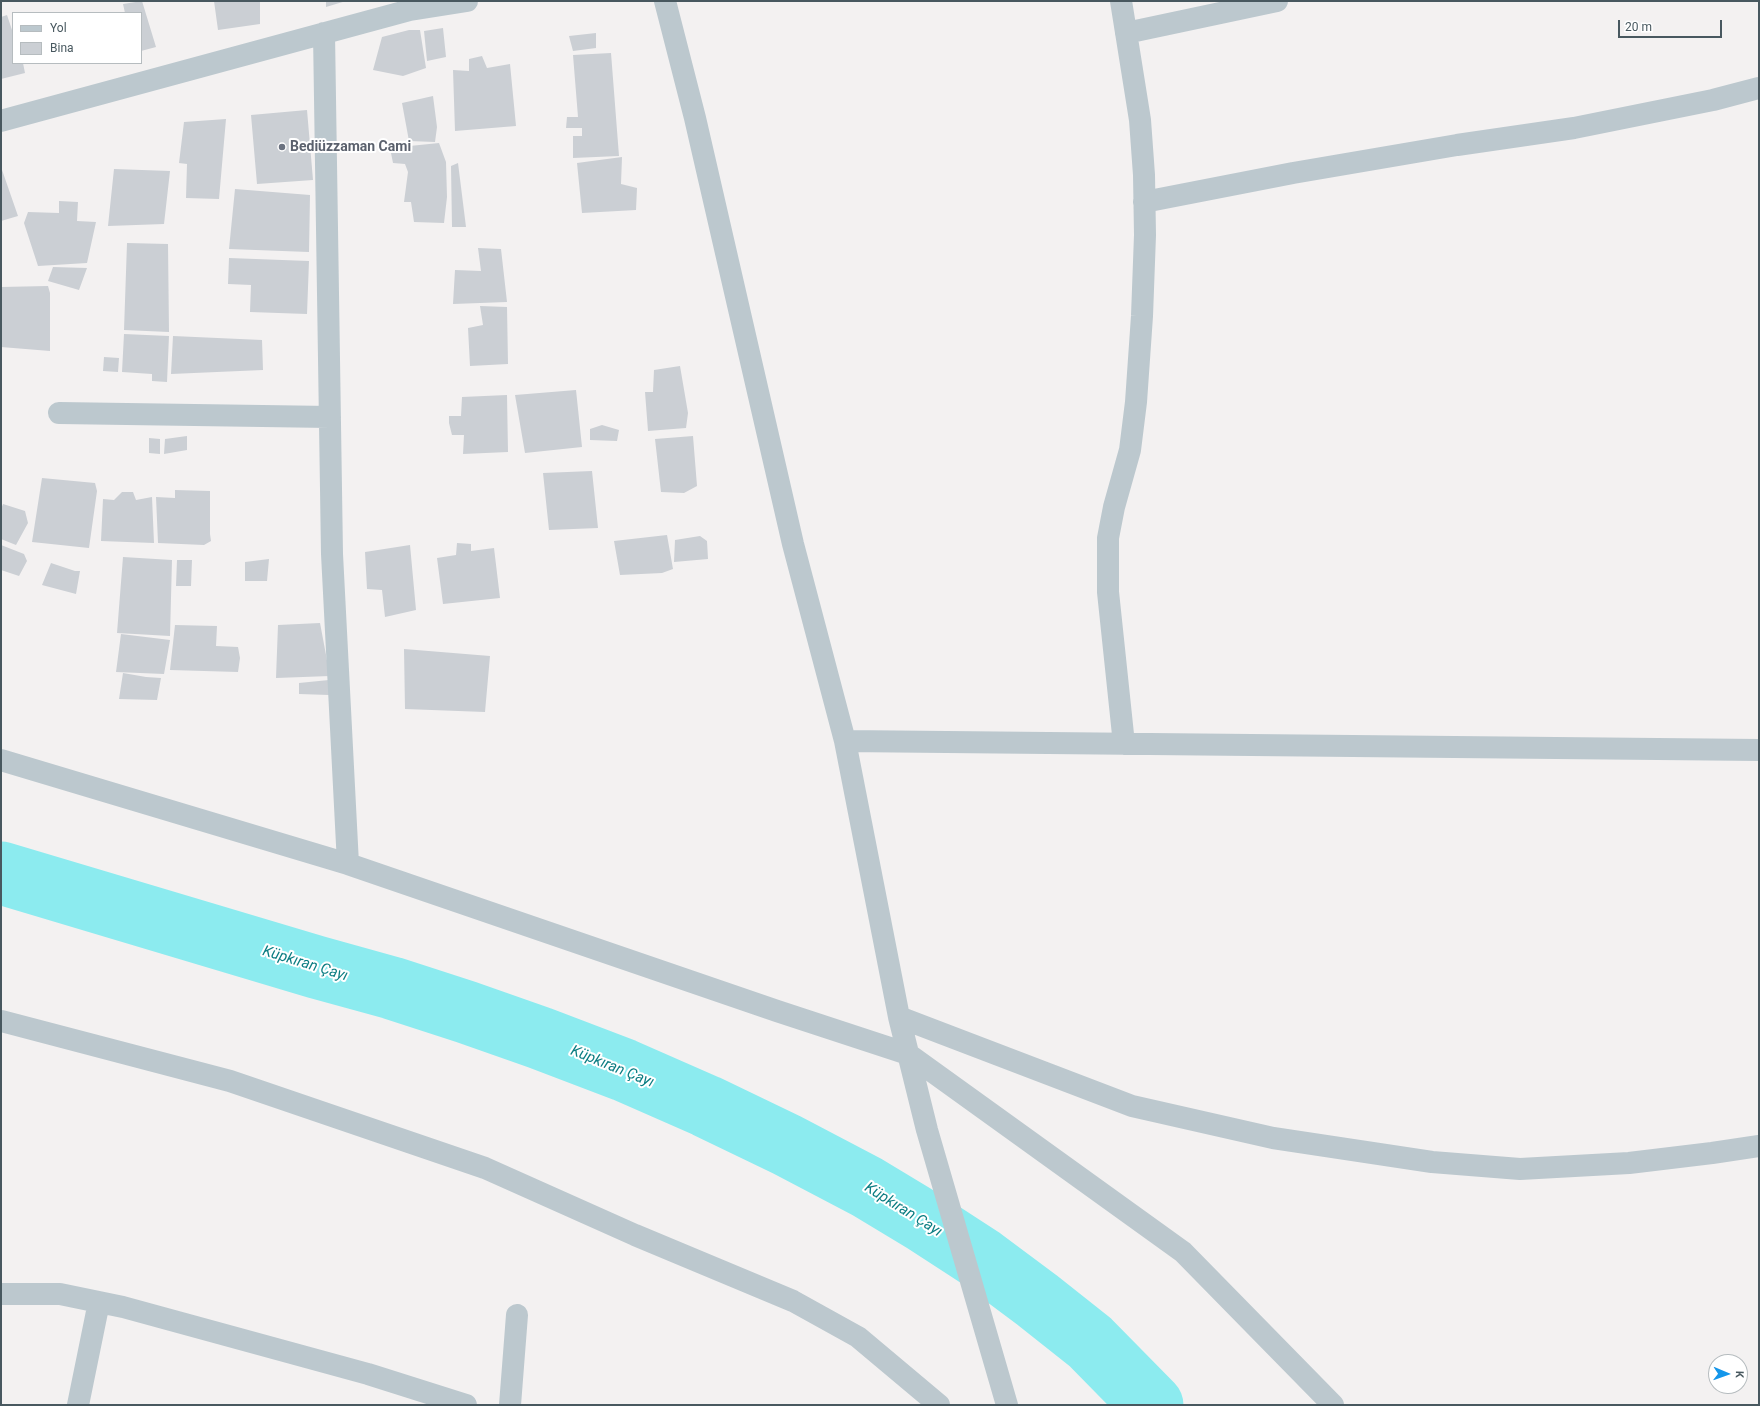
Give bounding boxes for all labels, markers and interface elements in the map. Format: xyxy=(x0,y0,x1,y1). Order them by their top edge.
legend xyxy=(12,12,142,64)
scale bar xyxy=(1620,12,1724,38)
text: 20 m xyxy=(1625,20,1652,34)
text: Yol xyxy=(50,21,67,35)
text: Bina xyxy=(50,41,74,55)
place label: Bediüzzaman Cami xyxy=(290,139,411,155)
marker: Bediüzzaman Cami xyxy=(277,142,287,152)
water label: Küpkıran Çayı xyxy=(260,943,350,985)
water label: Küpkıran Çayı xyxy=(568,1042,656,1092)
water label: Küpkıran Çayı xyxy=(861,1179,945,1241)
north arrow xyxy=(1708,1354,1748,1394)
text: K xyxy=(1733,1371,1746,1378)

